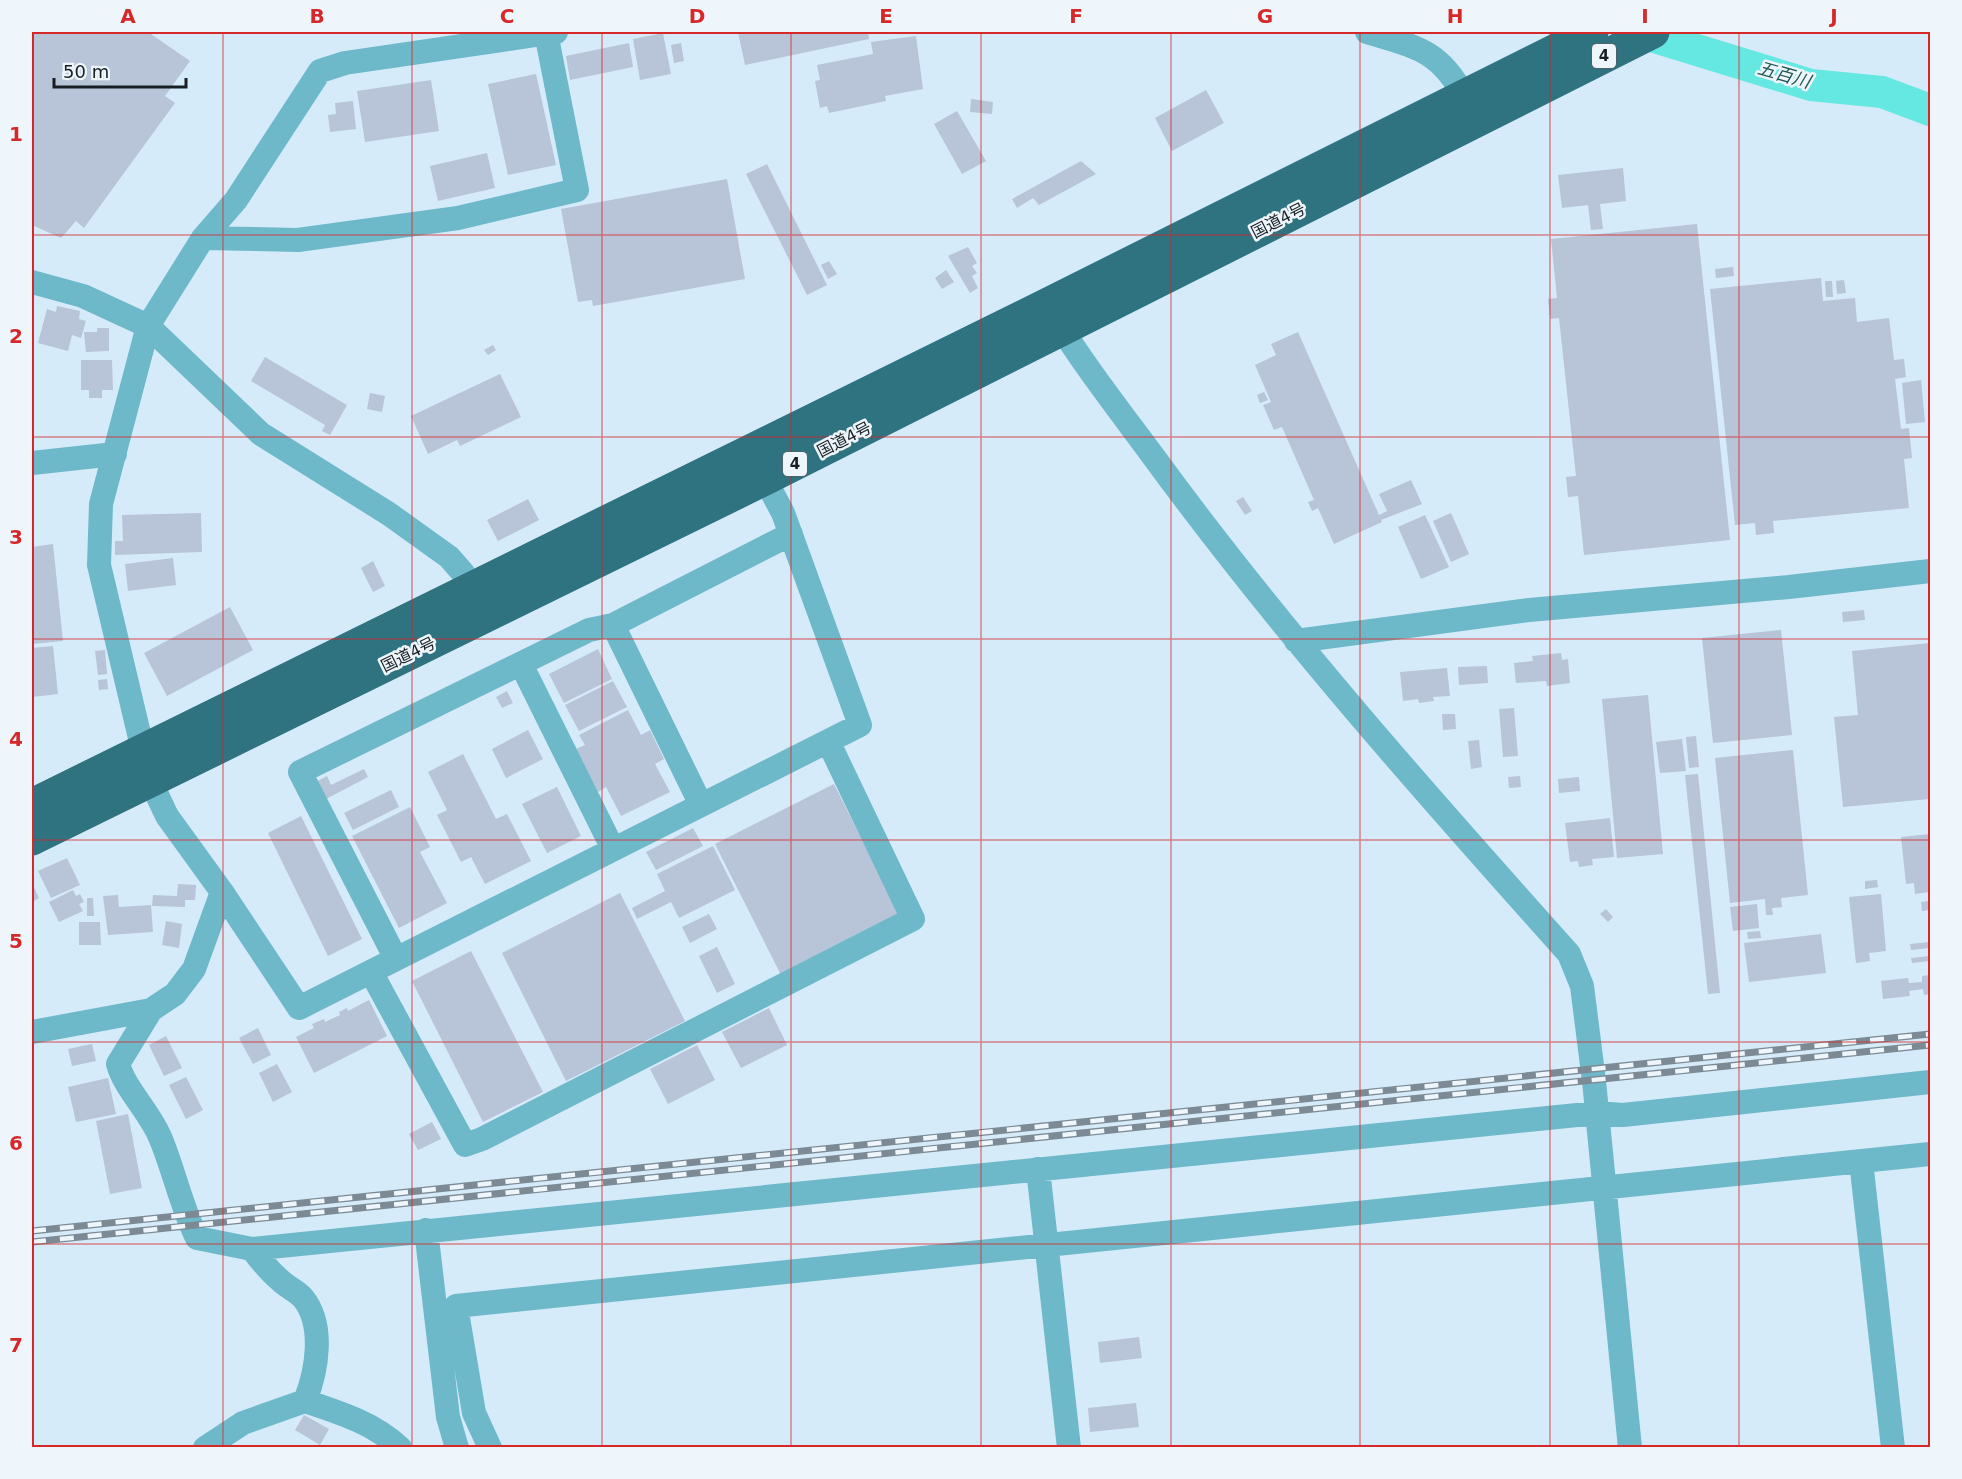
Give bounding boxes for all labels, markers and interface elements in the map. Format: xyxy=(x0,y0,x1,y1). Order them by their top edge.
text: A xyxy=(120,4,136,28)
text: B xyxy=(309,4,325,28)
text: C xyxy=(500,4,514,28)
text: D xyxy=(689,4,705,28)
text: E xyxy=(879,4,893,28)
text: F xyxy=(1069,4,1083,28)
text: G xyxy=(1257,4,1273,28)
text: H xyxy=(1447,4,1463,28)
text: I xyxy=(1641,4,1649,28)
text: J xyxy=(1828,4,1838,28)
road number: 4 xyxy=(1592,44,1616,68)
scale bar xyxy=(54,51,186,89)
water label: 五百川 xyxy=(1755,57,1815,93)
text: 50 m xyxy=(63,61,109,82)
text: 1 xyxy=(9,122,23,146)
street label: 国道4号 xyxy=(1248,199,1308,242)
text: 2 xyxy=(9,324,23,348)
street label: 国道4号 xyxy=(814,418,874,461)
road number: 4 xyxy=(783,452,807,476)
text: 3 xyxy=(9,525,23,549)
street label: 国道4号 xyxy=(378,633,439,676)
text: 4 xyxy=(9,727,23,751)
text: 5 xyxy=(9,929,23,953)
text: 6 xyxy=(9,1131,23,1155)
text: 7 xyxy=(9,1333,23,1357)

